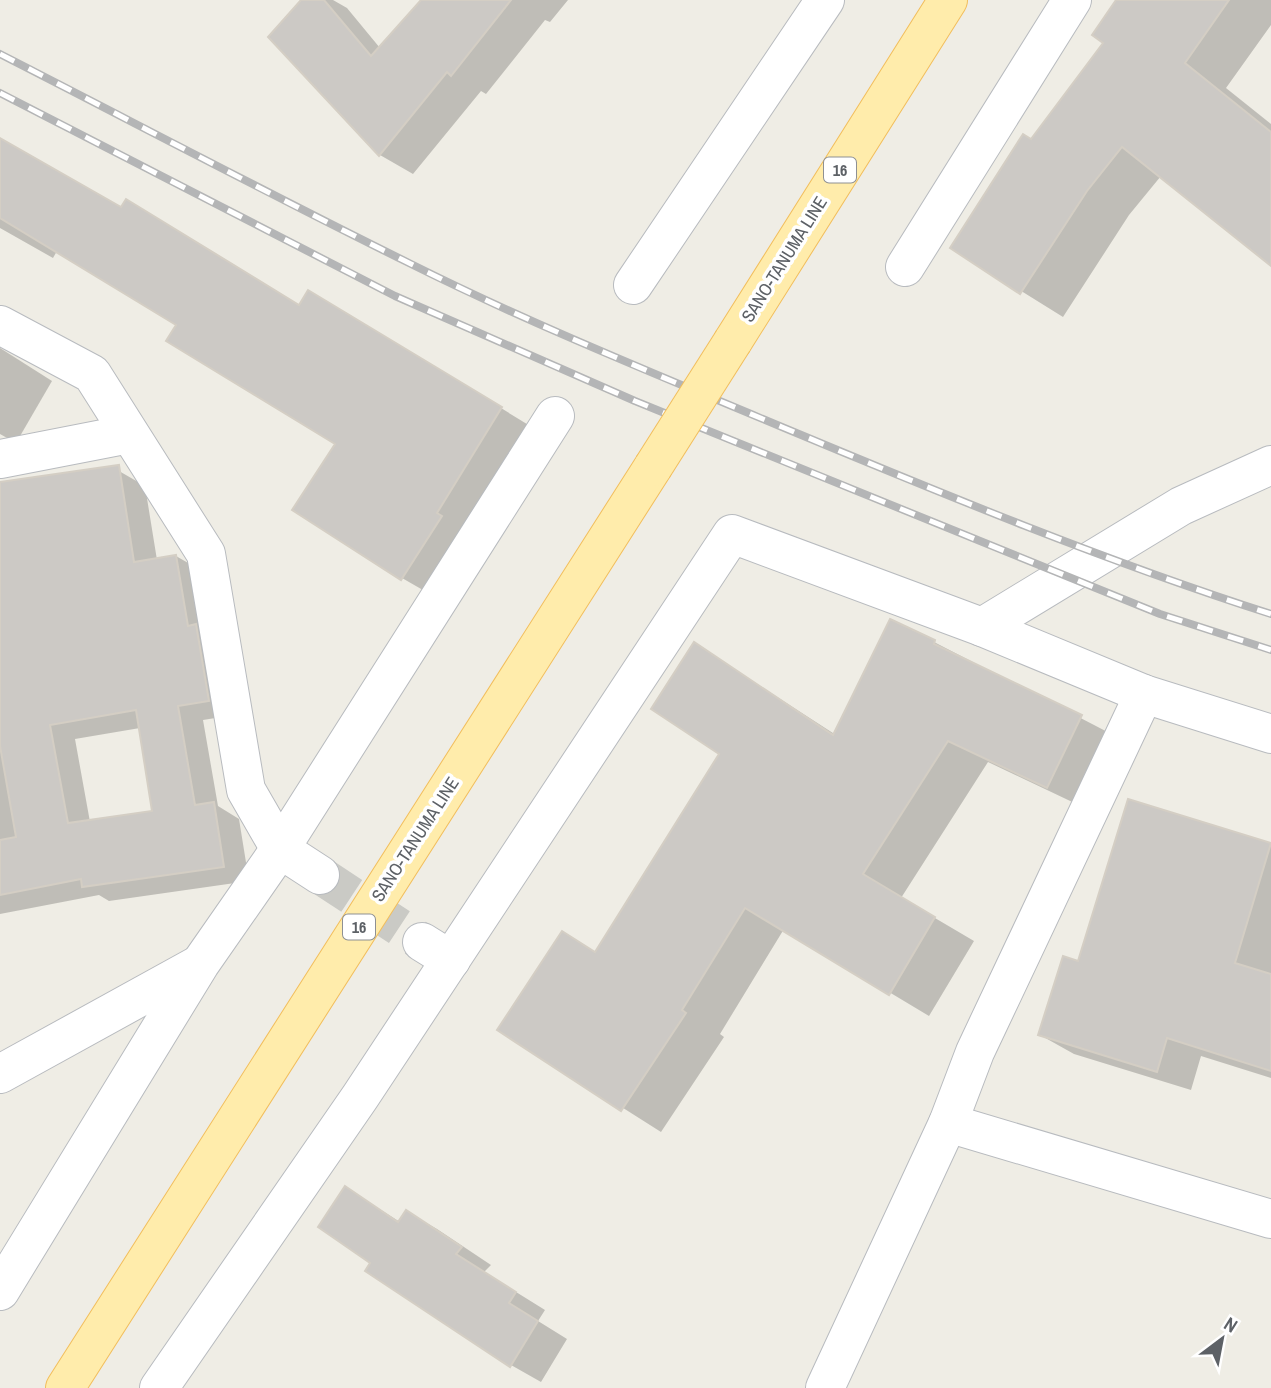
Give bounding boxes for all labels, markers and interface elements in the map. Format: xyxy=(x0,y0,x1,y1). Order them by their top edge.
road number: 16 xyxy=(824,158,856,182)
street label: SANO-TANUMA LINE xyxy=(735,191,833,327)
street label: SANO-TANUMA LINE xyxy=(365,772,465,906)
road number: 16 xyxy=(343,914,375,939)
north arrow xyxy=(1187,1304,1257,1374)
text: N xyxy=(1219,1311,1243,1339)

